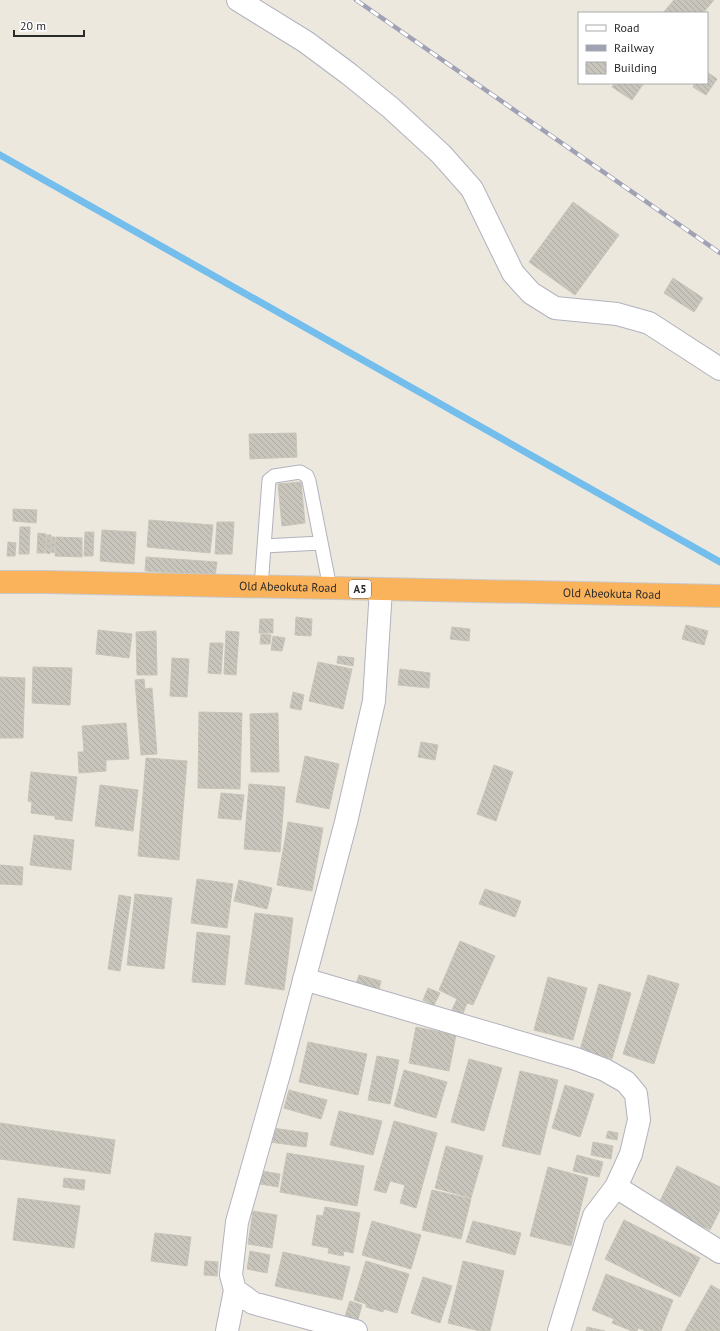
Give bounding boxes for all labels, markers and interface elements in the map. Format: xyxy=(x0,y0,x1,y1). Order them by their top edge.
scale bar xyxy=(14,12,84,38)
legend xyxy=(578,12,708,84)
text: 20 m xyxy=(20,18,46,33)
text: Road xyxy=(614,20,639,35)
text: Railway xyxy=(614,40,654,55)
text: Building xyxy=(614,60,657,75)
street label: Old Abeokuta Road xyxy=(239,578,337,595)
road number: A5 xyxy=(349,580,371,598)
street label: Old Abeokuta Road xyxy=(563,585,661,602)

